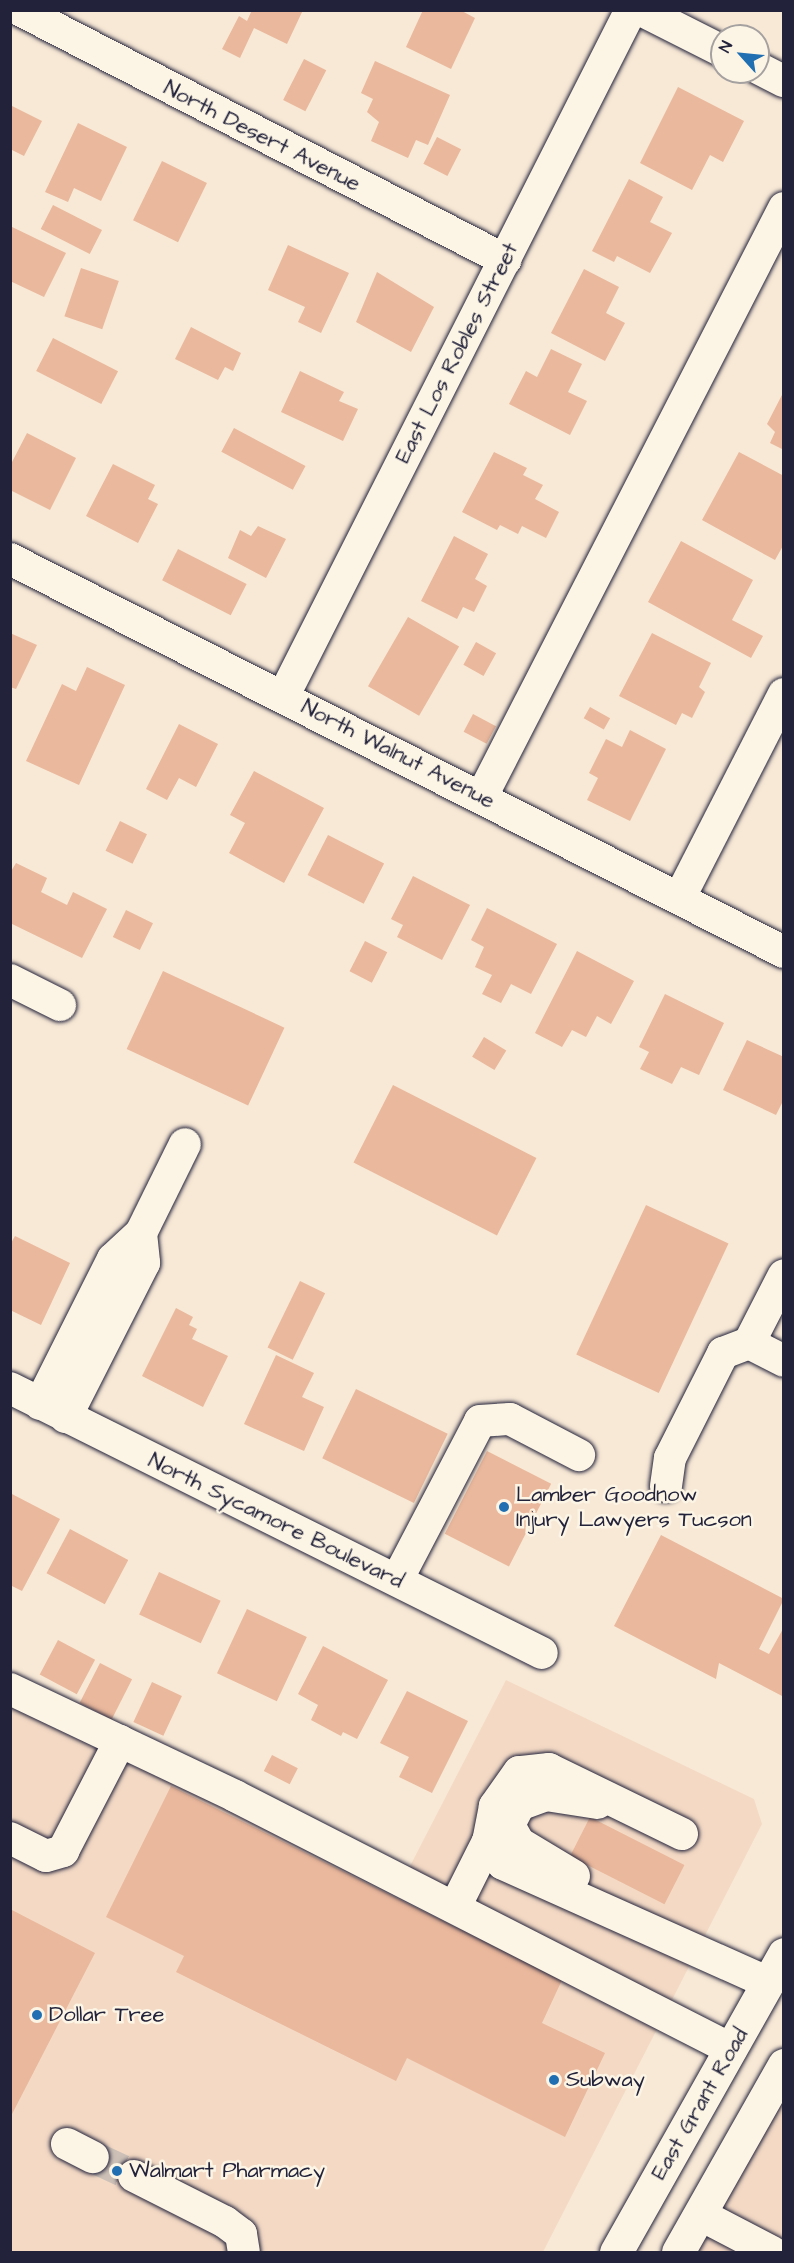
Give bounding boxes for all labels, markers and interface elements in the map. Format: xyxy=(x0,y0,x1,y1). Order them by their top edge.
north arrow xyxy=(710,24,770,84)
text: N xyxy=(714,37,738,56)
street label: North Desert Avenue xyxy=(159,75,365,197)
street label: East Los Robles Street xyxy=(390,238,524,468)
street label: North Walnut Avenue xyxy=(297,694,499,814)
street label: North Sycamore Boulevard xyxy=(144,1448,408,1594)
place label: Lamber Goodnow Injury Lawyers Tucson xyxy=(516,1481,752,1532)
marker: Lamber Goodnow Injury Lawyers Tucson xyxy=(497,1500,511,1514)
place label: Dollar Tree xyxy=(49,2002,164,2028)
marker: Dollar Tree xyxy=(30,2008,44,2022)
street label: East Grant Road xyxy=(646,2023,754,2185)
place label: Subway xyxy=(566,2067,645,2093)
marker: Subway xyxy=(547,2073,561,2087)
place label: Walmart Pharmacy xyxy=(129,2158,325,2184)
marker: Walmart Pharmacy xyxy=(110,2164,124,2178)

